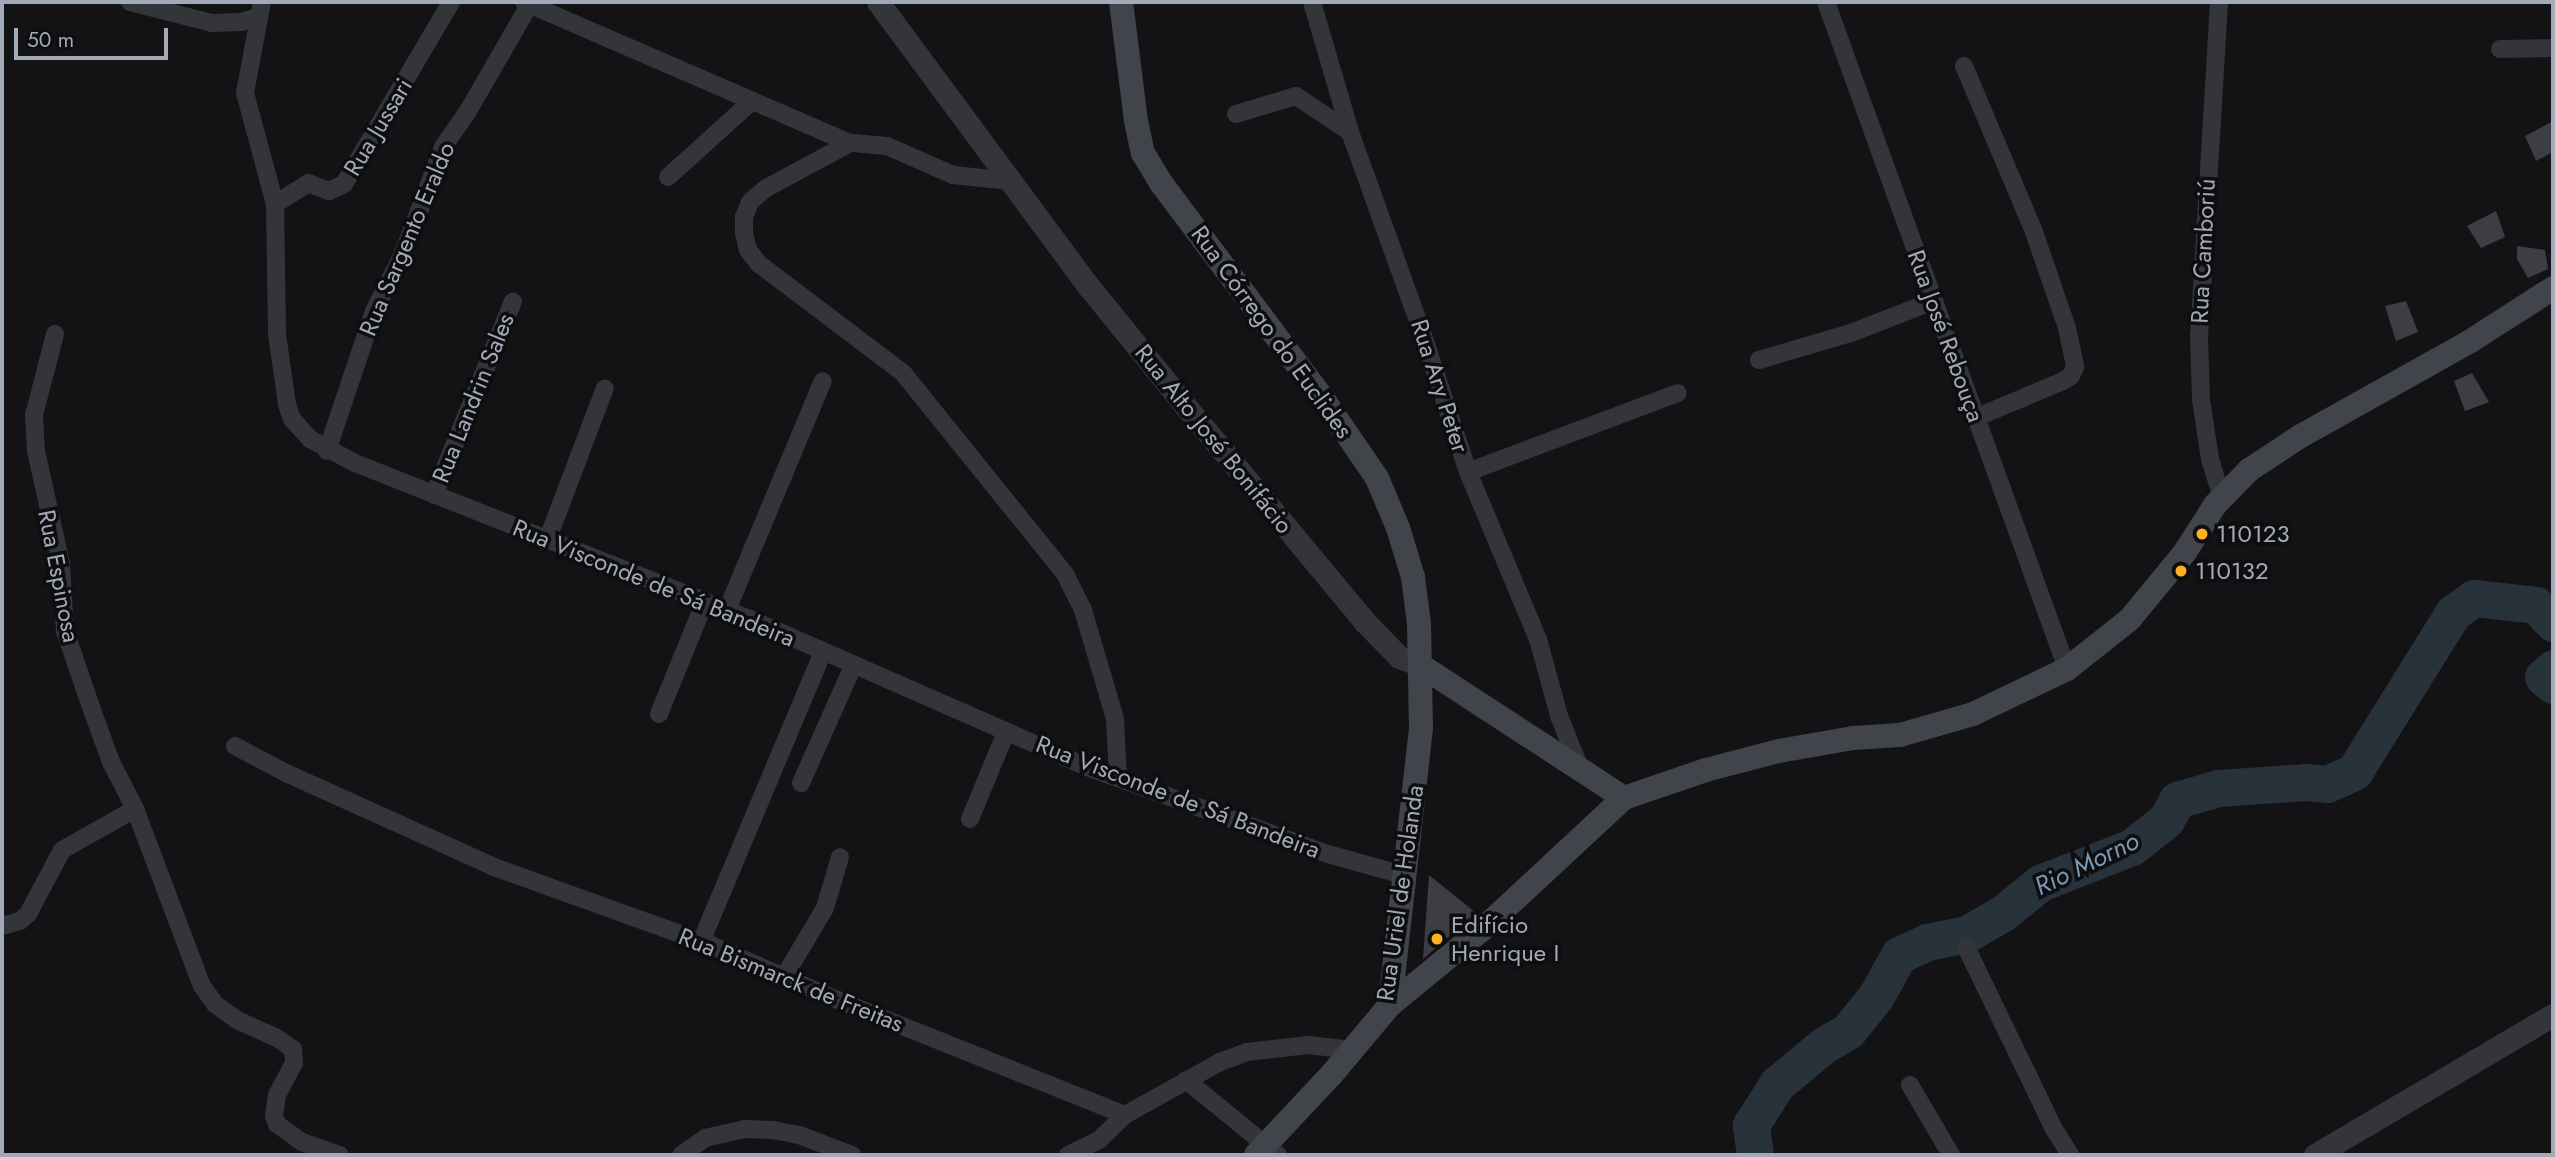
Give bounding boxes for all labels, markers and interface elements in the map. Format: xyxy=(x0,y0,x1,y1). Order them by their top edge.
scale bar xyxy=(18,14,172,58)
text: 50 m xyxy=(27,25,74,55)
street label: Rua Jussari xyxy=(338,73,418,181)
street label: Rua Sargento Eraldo xyxy=(353,138,461,340)
street label: Rua Camboriú xyxy=(2185,178,2221,324)
street label: Rua Córrego do Euclides xyxy=(1185,220,1359,444)
street label: Rua José Rebouça xyxy=(1902,246,1990,426)
street label: Rua Landrin Sales xyxy=(426,309,520,487)
street label: Rua Ary Peter xyxy=(1405,316,1475,456)
street label: Rua Alto José Bonifácio xyxy=(1129,339,1299,539)
street label: Rua Espinosa xyxy=(32,507,86,645)
street label: Rua Visconde de Sá Bandeira xyxy=(509,513,799,653)
place label: 110123 xyxy=(2216,520,2290,548)
marker: 110123 xyxy=(2194,526,2210,542)
place label: 110132 xyxy=(2195,557,2269,585)
marker: 110132 xyxy=(2173,563,2189,579)
street label: Rua Visconde de Sá Bandeira xyxy=(1032,729,1324,865)
street label: Rua Uriel de Holanda xyxy=(1371,783,1429,1003)
water label: Rio Morno xyxy=(2030,825,2144,903)
place label: Edifício Henrique I xyxy=(1451,911,1559,967)
street label: Rua Bismarck de Freitas xyxy=(674,922,908,1038)
marker: Edifício Henrique I xyxy=(1429,931,1445,947)

